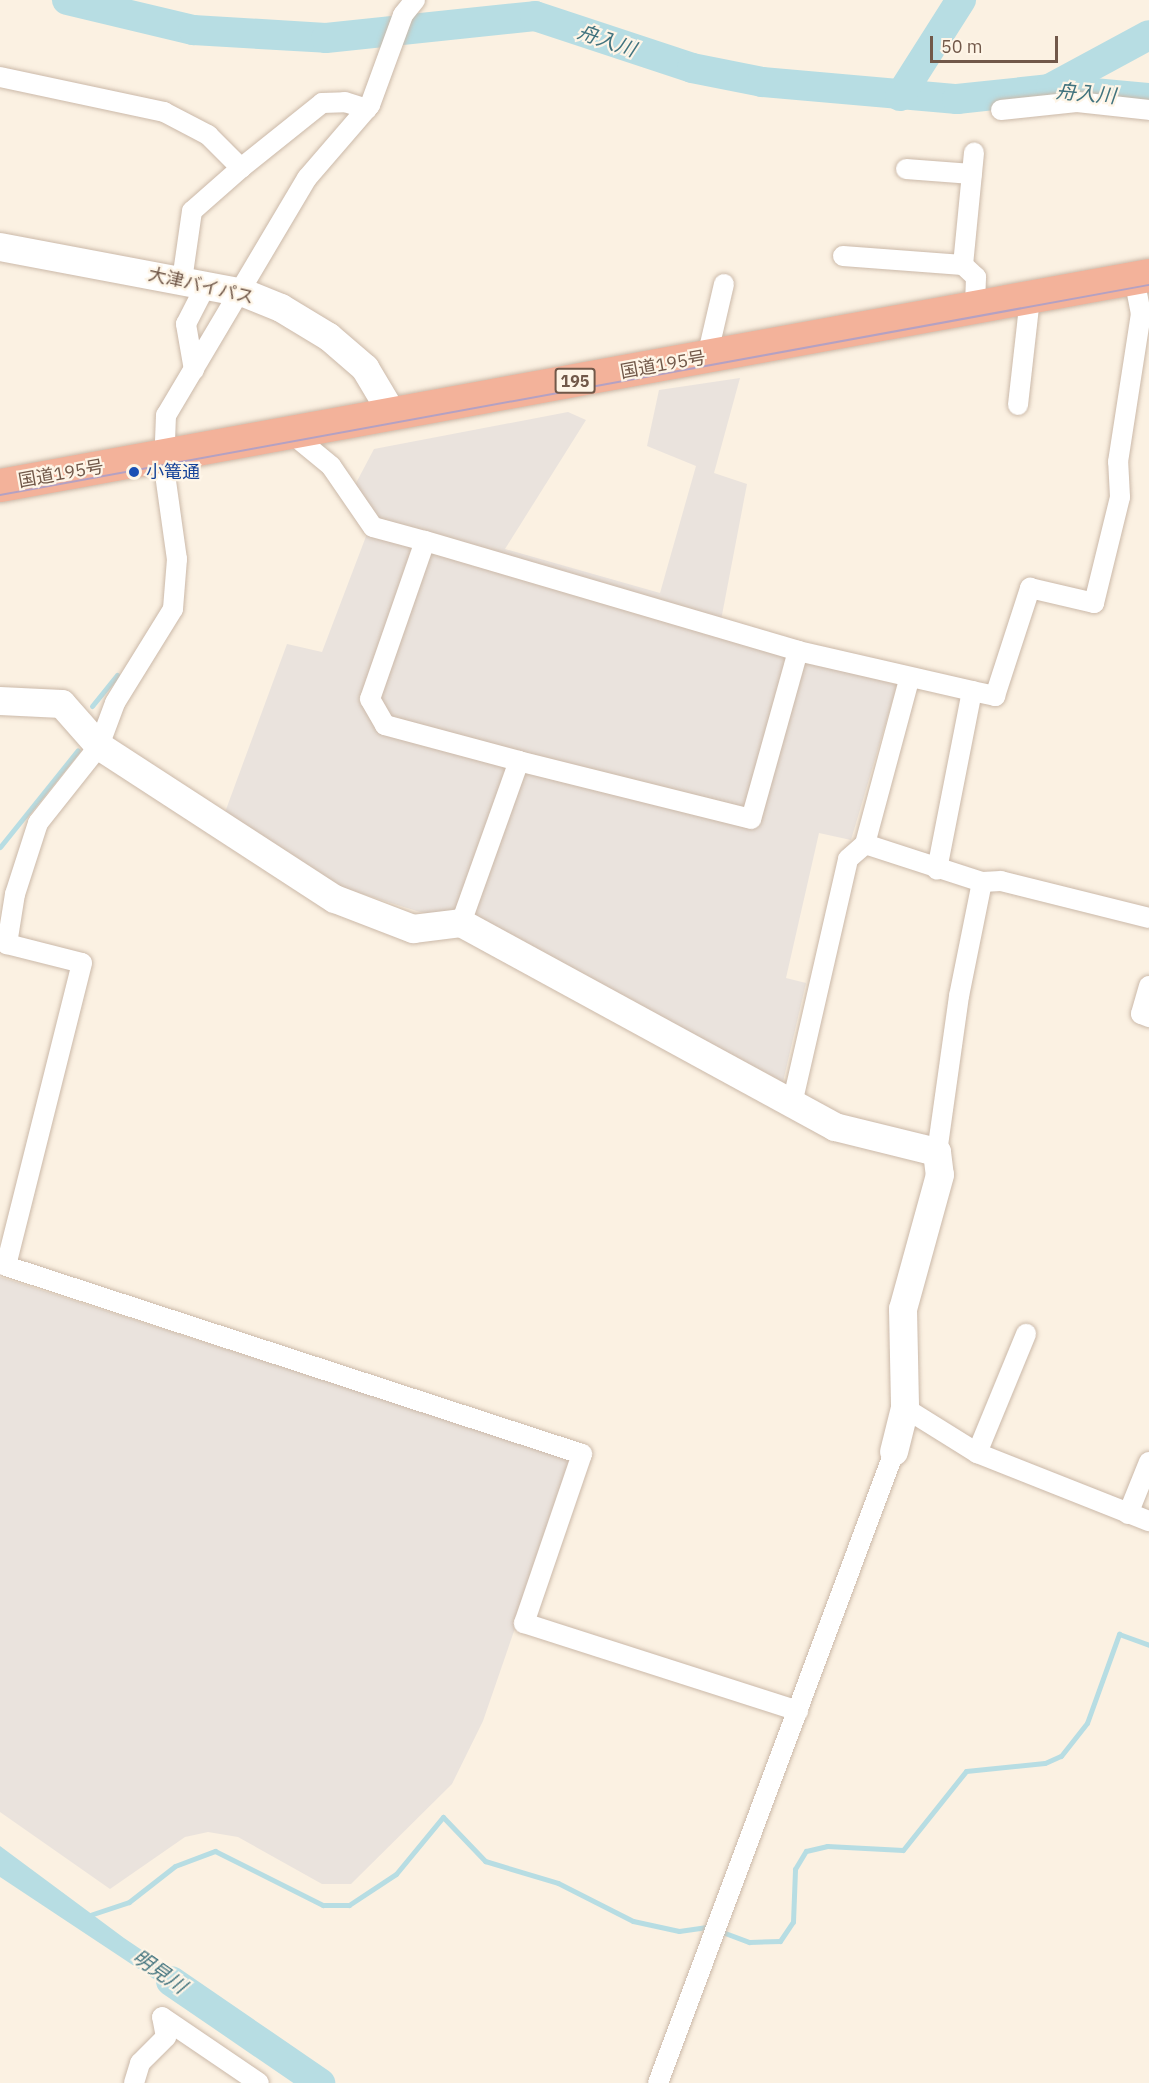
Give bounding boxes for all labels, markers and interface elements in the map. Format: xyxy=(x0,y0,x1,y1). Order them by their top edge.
water label: 舟入川 xyxy=(575,19,639,61)
scale bar xyxy=(933,24,1060,62)
text: 50 m xyxy=(941,35,983,58)
water label: 舟入川 xyxy=(1055,78,1117,108)
street label: 大津バイパス xyxy=(146,263,256,309)
street label: 国道195号 xyxy=(619,347,707,383)
road number: 195 xyxy=(554,368,596,394)
street label: 国道195号 xyxy=(17,456,105,492)
place label: 小篭通 xyxy=(146,461,200,483)
marker: 小篭通 xyxy=(127,465,141,479)
water label: 明見川 xyxy=(129,1944,191,1998)

